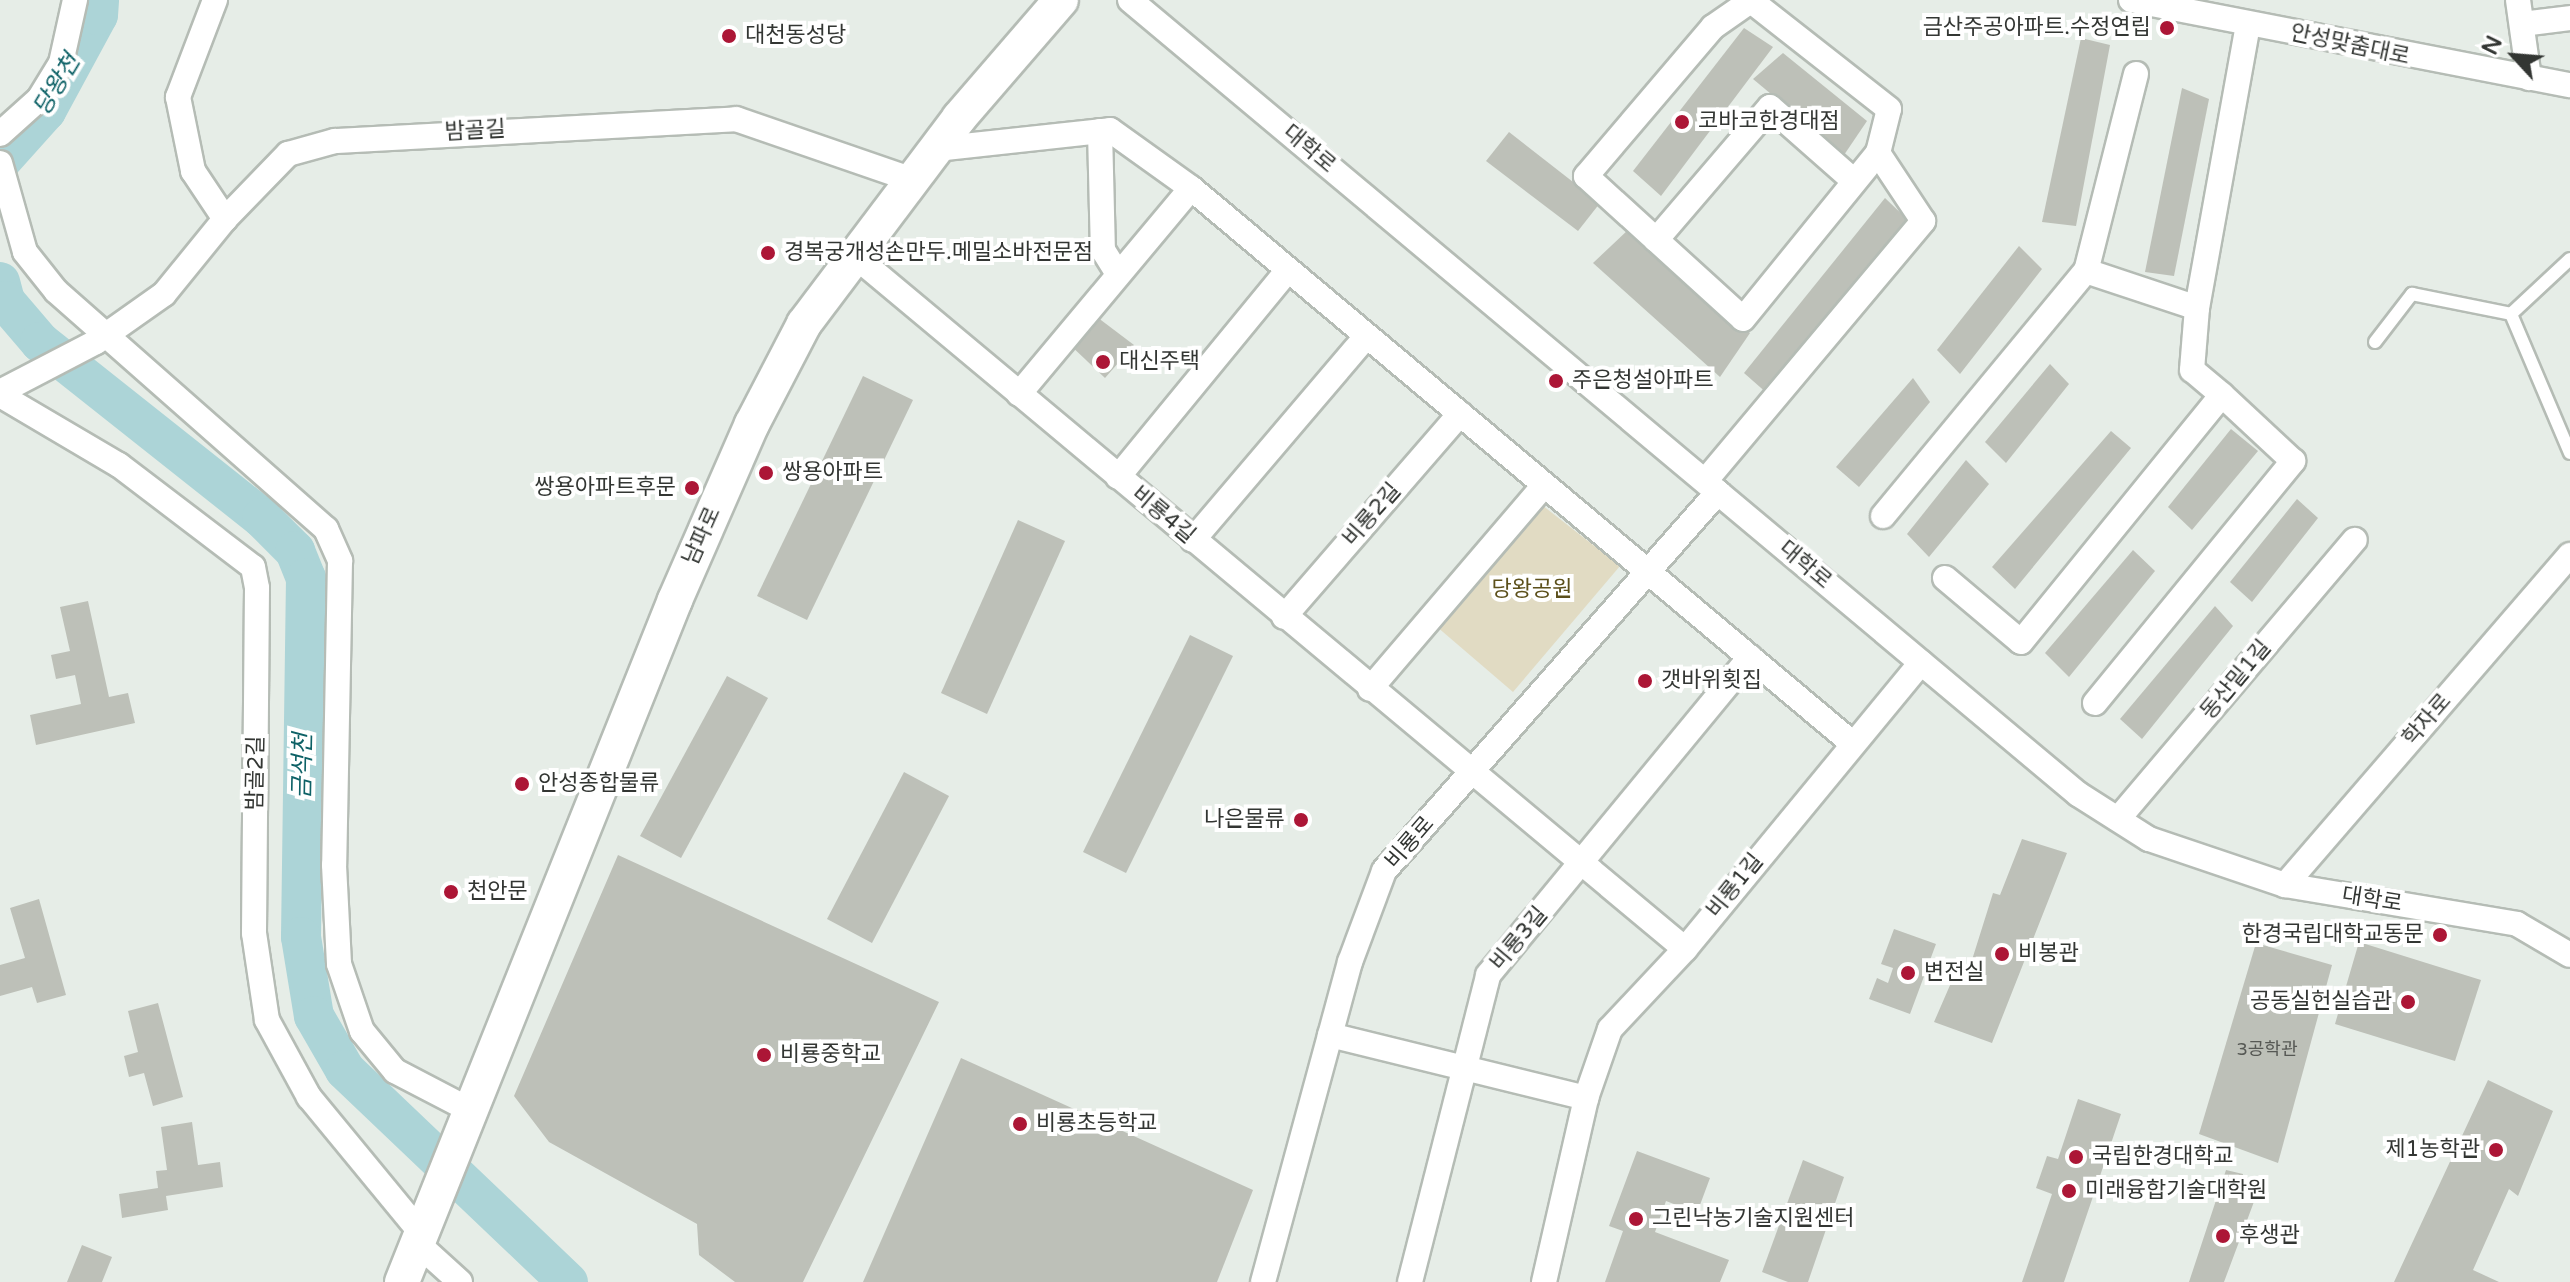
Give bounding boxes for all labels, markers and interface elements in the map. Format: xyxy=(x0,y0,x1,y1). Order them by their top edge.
place label: 금산주공아파트.수정연립 xyxy=(1923,15,2151,41)
north arrow xyxy=(2474,16,2554,96)
marker: 금산주공아파트.수정연립 xyxy=(2158,19,2176,37)
street label: 안성맞춤대로 xyxy=(2288,19,2412,71)
place label: 대천동성당 xyxy=(745,23,846,49)
marker: 대천동성당 xyxy=(720,27,738,45)
text: N xyxy=(2477,32,2508,59)
water label: 당왕천 xyxy=(28,49,86,121)
place label: 코바코한경대점 xyxy=(1698,109,1840,135)
marker: 코바코한경대점 xyxy=(1673,113,1691,131)
street label: 밤골길 xyxy=(444,116,506,146)
street label: 대학로 xyxy=(1277,119,1341,179)
place label: 경복궁개성손만두.메밀소바전문점 xyxy=(784,240,1093,266)
marker: 경복궁개성손만두.메밀소바전문점 xyxy=(759,244,777,262)
place label: 대신주택 xyxy=(1119,349,1200,375)
marker: 대신주택 xyxy=(1094,353,1112,371)
place label: 주은청설아파트 xyxy=(1572,368,1714,394)
marker: 주은청설아파트 xyxy=(1547,372,1565,390)
place label: 쌍용아파트 xyxy=(782,460,883,486)
marker: 쌍용아파트 xyxy=(757,464,775,482)
place label: 쌍용아파트후문 xyxy=(534,475,676,501)
street label: 비룡2길 xyxy=(1338,478,1406,552)
marker: 쌍용아파트후문 xyxy=(683,479,701,497)
street label: 비룡4길 xyxy=(1126,481,1200,549)
street label: 남파로 xyxy=(678,503,726,569)
street label: 대학로 xyxy=(1773,535,1837,595)
park label: 당왕공원 xyxy=(1492,577,1572,603)
street label: 동산밑1길 xyxy=(2195,635,2277,725)
place label: 갯바위횟집 xyxy=(1661,668,1762,694)
marker: 갯바위횟집 xyxy=(1636,672,1654,690)
street label: 학자로 xyxy=(2397,688,2457,752)
water label: 금석천 xyxy=(288,733,318,799)
street label: 밤골2길 xyxy=(242,736,270,810)
place label: 안성종합물류 xyxy=(538,771,659,797)
marker: 안성종합물류 xyxy=(513,775,531,793)
place label: 나은물류 xyxy=(1204,807,1285,833)
marker: 나은물류 xyxy=(1292,811,1310,829)
street label: 비룡로 xyxy=(1380,811,1440,875)
street label: 비룡1길 xyxy=(1701,849,1769,923)
place label: 천안문 xyxy=(467,879,528,905)
street label: 대학로 xyxy=(2340,882,2404,918)
marker: 천안문 xyxy=(442,883,460,901)
street label: 비룡3길 xyxy=(1485,902,1553,976)
place label: 한경국립대학교동문 xyxy=(2242,922,2424,948)
marker: 한경국립대학교동문 xyxy=(2431,926,2449,944)
place label: 비봉관 xyxy=(2018,941,2079,967)
marker: 비봉관 xyxy=(1993,945,2011,963)
place label: 변전실 xyxy=(1924,960,1985,986)
marker: 변전실 xyxy=(1899,964,1917,982)
place label: 공동실헌실습관 xyxy=(2250,989,2392,1015)
marker: 공동실헌실습관 xyxy=(2399,993,2417,1011)
house number: 3공학관 xyxy=(2237,1038,2297,1060)
place label: 비룡중학교 xyxy=(780,1042,881,1068)
marker: 비룡중학교 xyxy=(755,1046,773,1064)
place label: 비룡초등학교 xyxy=(1036,1111,1157,1137)
marker: 비룡초등학교 xyxy=(1011,1115,1029,1133)
place label: 제1농학관 xyxy=(2385,1137,2480,1163)
marker: 제1농학관 xyxy=(2487,1141,2505,1159)
place label: 국립한경대학교 xyxy=(2092,1144,2234,1170)
marker: 국립한경대학교 xyxy=(2067,1148,2085,1166)
place label: 미래융합기술대학원 xyxy=(2085,1178,2267,1204)
marker: 미래융합기술대학원 xyxy=(2060,1182,2078,1200)
place label: 그린낙농기술지원센터 xyxy=(1652,1206,1854,1232)
marker: 그린낙농기술지원센터 xyxy=(1627,1210,1645,1228)
place label: 후생관 xyxy=(2239,1223,2300,1249)
marker: 후생관 xyxy=(2214,1227,2232,1245)

